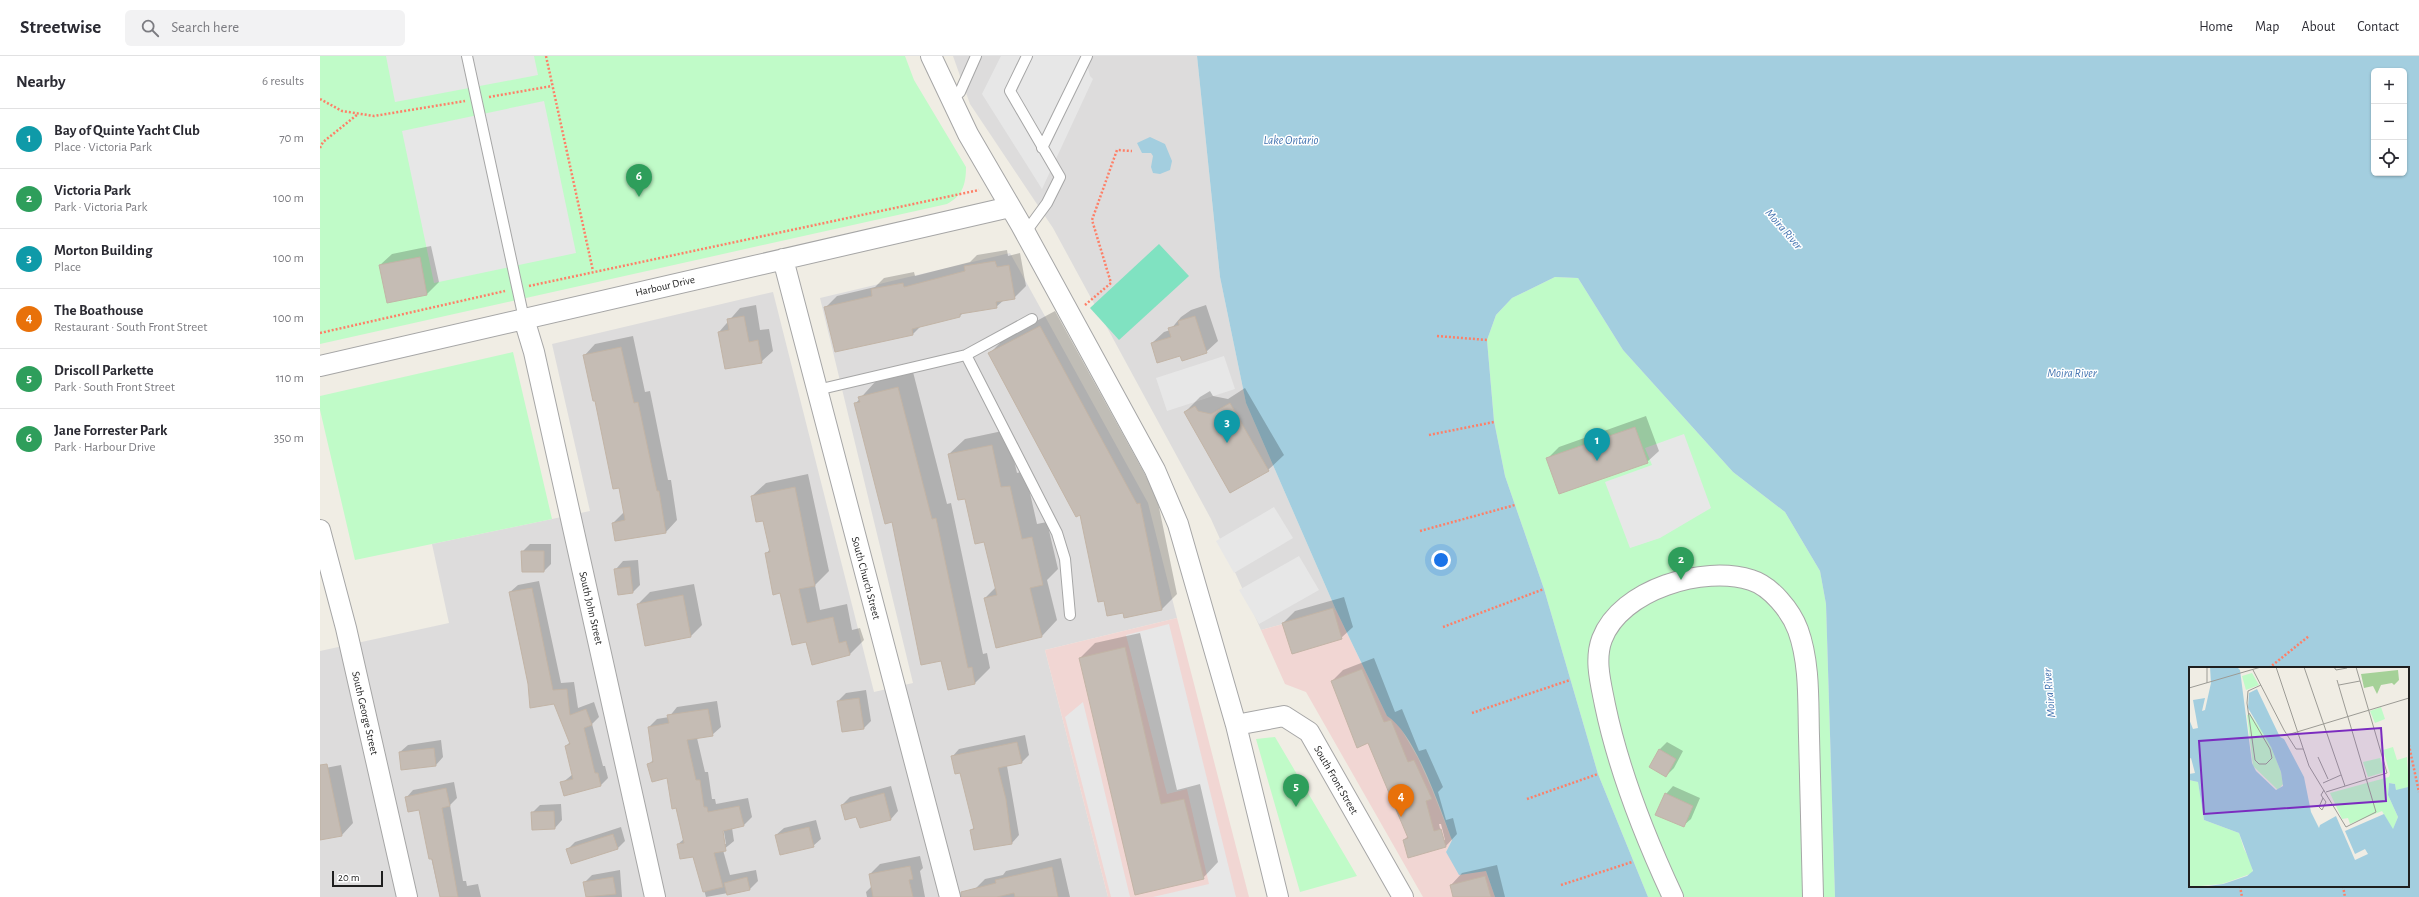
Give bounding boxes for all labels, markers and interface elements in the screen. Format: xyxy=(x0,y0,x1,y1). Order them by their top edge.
search box xyxy=(125,10,405,46)
icon: search xyxy=(139,17,161,39)
text: Streetwise xyxy=(20,18,101,37)
text: Search here xyxy=(171,20,239,35)
text: Home xyxy=(2199,20,2233,34)
text: Map xyxy=(2255,20,2279,34)
text: About xyxy=(2301,20,2335,34)
text: Contact xyxy=(2357,20,2399,34)
map controls xyxy=(2371,68,2407,176)
button: + xyxy=(2371,68,2407,104)
text: Nearby xyxy=(16,73,66,90)
text: 6 results xyxy=(262,75,304,88)
button: − xyxy=(2371,104,2407,140)
text: Bay of Quinte Yacht Club xyxy=(54,123,200,138)
text: 1 xyxy=(27,132,31,145)
text: 70 m xyxy=(279,132,304,145)
water label: Lake Ontario xyxy=(1263,134,1319,146)
button: locate xyxy=(2371,140,2407,176)
text: Place · Victoria Park xyxy=(54,141,152,154)
pin: 6 xyxy=(626,164,652,197)
text: Victoria Park xyxy=(54,183,131,198)
text: 2 xyxy=(26,192,32,205)
text: 100 m xyxy=(273,192,304,205)
text: Park · Victoria Park xyxy=(54,201,147,214)
water label: Moira River xyxy=(1763,206,1805,252)
text: Morton Building xyxy=(54,243,152,258)
text: 3 xyxy=(26,252,32,265)
text: 100 m xyxy=(273,252,304,265)
text: Place xyxy=(54,261,81,274)
street label: Harbour Drive xyxy=(634,274,696,298)
text: The Boathouse xyxy=(54,303,143,318)
text: 4 xyxy=(26,312,32,325)
text: 100 m xyxy=(273,312,304,325)
text: Restaurant · South Front Street xyxy=(54,321,207,334)
text: Driscoll Parkette xyxy=(54,363,154,378)
water label: Moira River xyxy=(2047,367,2098,379)
text: 5 xyxy=(26,372,32,385)
text: 110 m xyxy=(276,372,304,385)
text: Park · South Front Street xyxy=(54,381,175,394)
pin: 3 xyxy=(1214,410,1240,443)
text: Jane Forrester Park xyxy=(54,423,167,438)
pin: 1 xyxy=(1584,428,1610,461)
text: 6 xyxy=(26,432,32,445)
text: 350 m xyxy=(274,432,304,445)
text: Park · Harbour Drive xyxy=(54,441,155,454)
street label: South Church Street xyxy=(850,535,882,621)
pin: 2 xyxy=(1668,547,1694,580)
your location xyxy=(1431,550,1451,570)
street label: South John Street xyxy=(577,570,605,646)
water label: Moira River xyxy=(2041,667,2057,718)
inset map xyxy=(2189,667,2409,887)
street label: South George Street xyxy=(350,670,380,756)
street label: South Front Street xyxy=(1312,744,1360,817)
pin: 5 xyxy=(1283,774,1309,807)
pin: 4 xyxy=(1388,784,1414,817)
scale bar xyxy=(332,869,383,888)
text: 20 m xyxy=(338,872,359,883)

